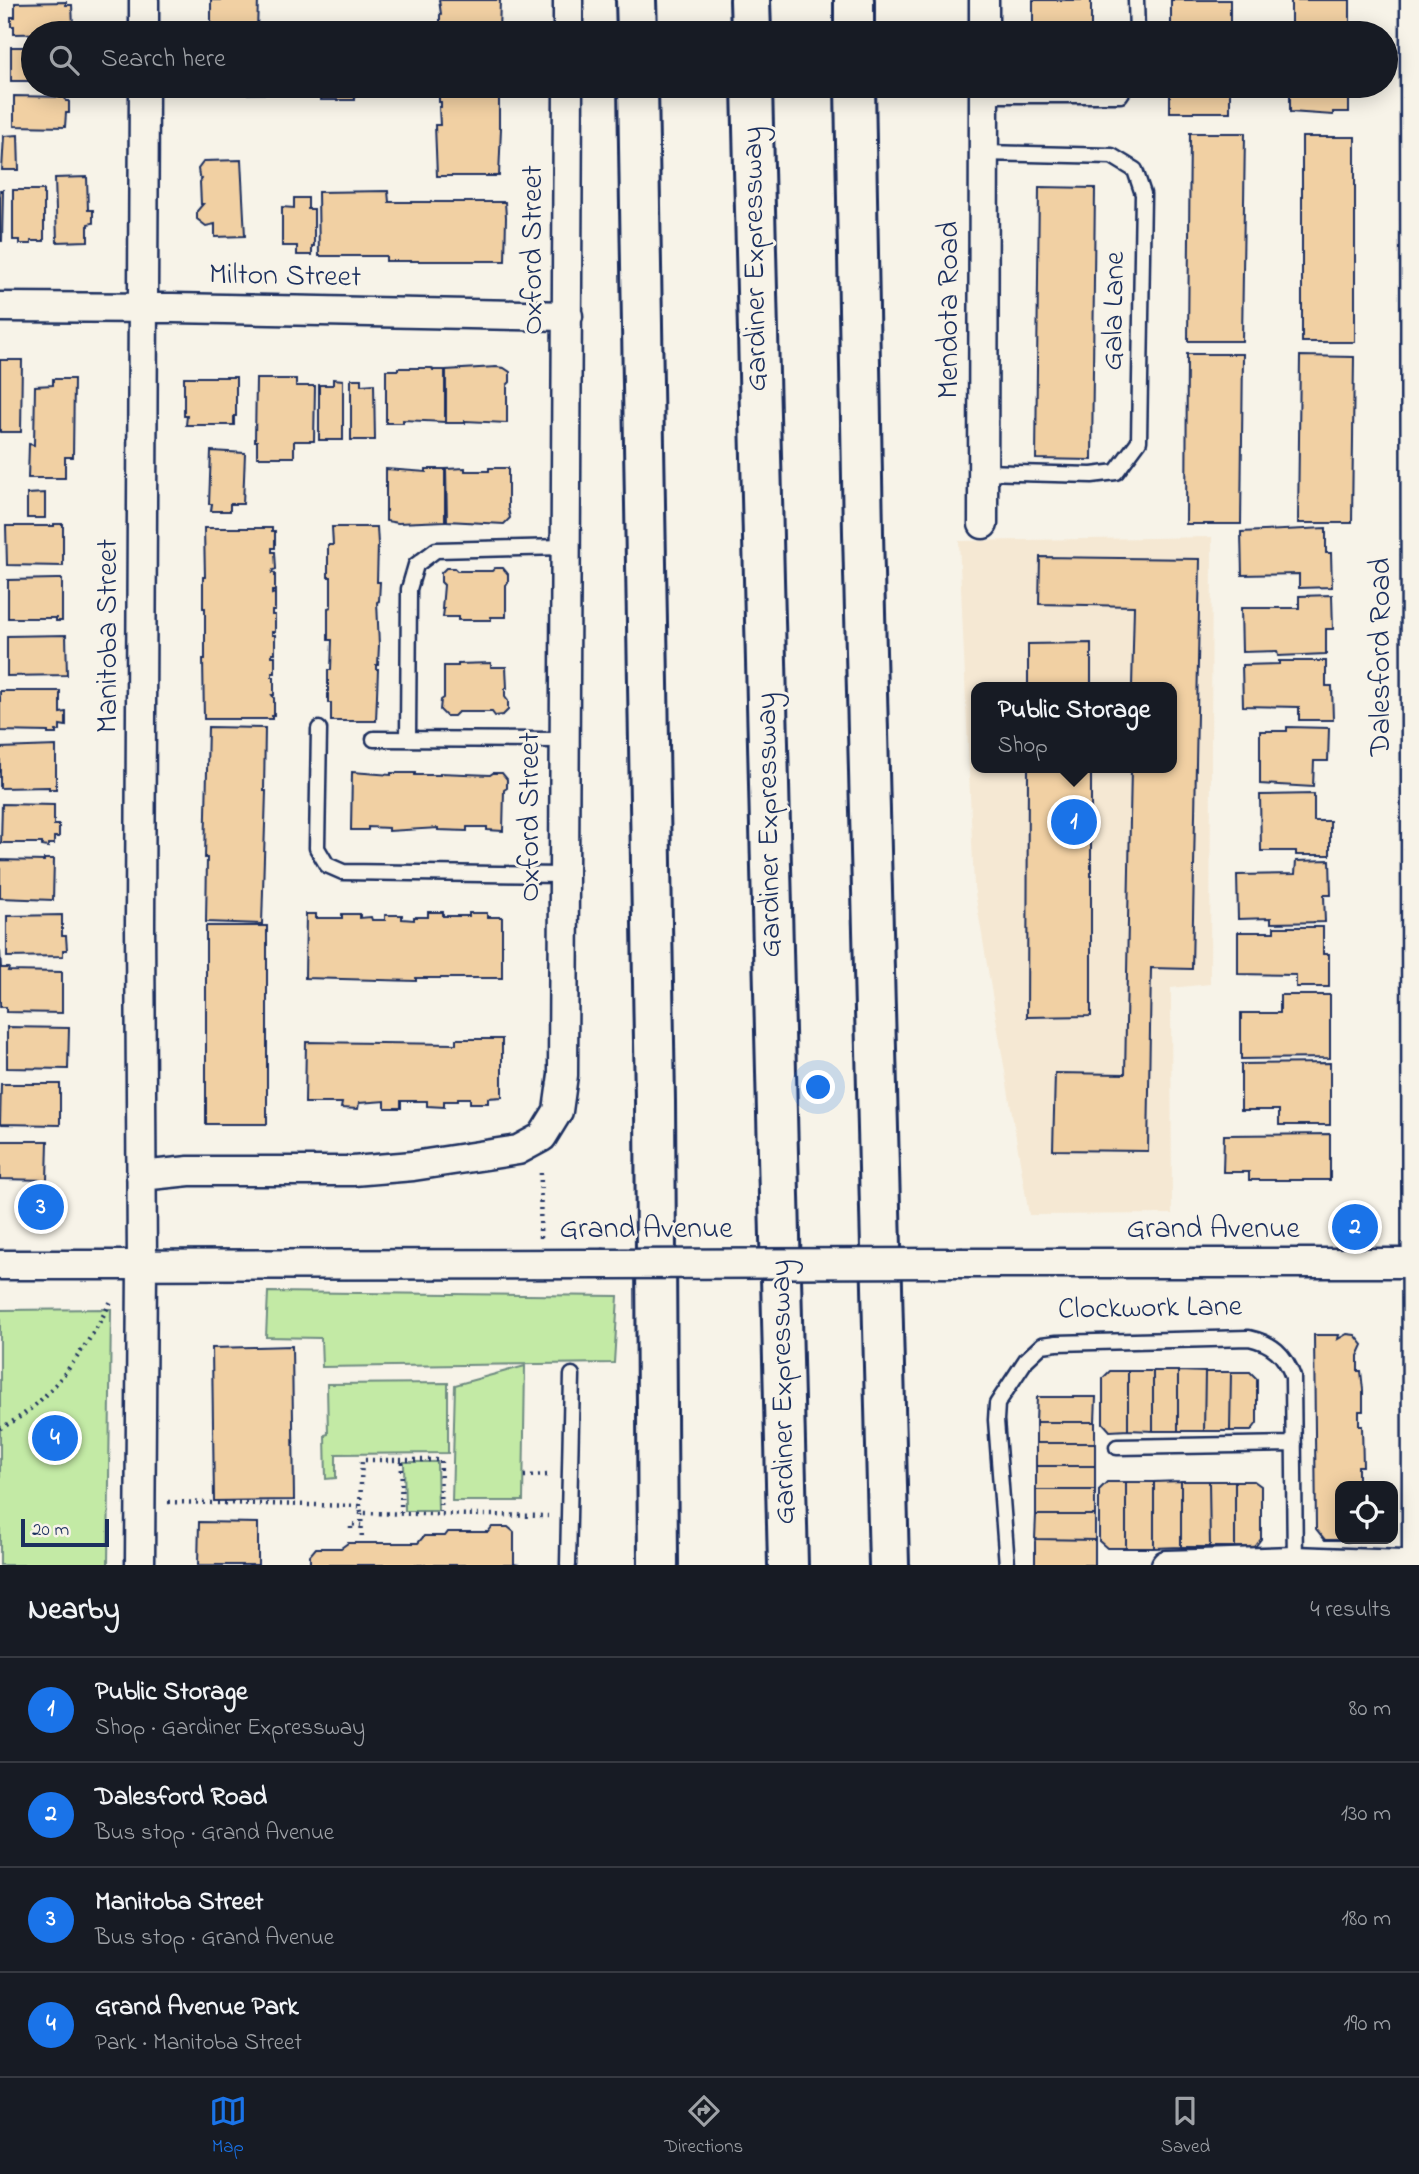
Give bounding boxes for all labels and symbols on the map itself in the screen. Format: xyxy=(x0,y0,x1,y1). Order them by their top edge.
street label: Gardiner Expressway xyxy=(732,126,780,392)
street label: Oxford Street xyxy=(512,165,556,335)
street label: Mendota Road xyxy=(928,221,972,399)
street label: Gala Lane xyxy=(1092,250,1138,371)
street label: Milton Street xyxy=(209,254,361,300)
street label: Manitoba Street xyxy=(87,539,131,733)
street label: Dalesford Road xyxy=(1360,558,1404,757)
street label: Gardiner Expressway xyxy=(746,692,794,958)
street label: Oxford Street xyxy=(509,732,553,902)
pin: 1 xyxy=(1051,796,1097,848)
your location xyxy=(801,1070,835,1104)
pin: 3 xyxy=(18,1181,64,1233)
pin: 2 xyxy=(1332,1201,1378,1253)
street label: Grand Avenue xyxy=(559,1208,733,1252)
street label: Grand Avenue xyxy=(1126,1208,1300,1252)
street label: Gardiner Expressway xyxy=(760,1259,808,1525)
street label: Clockwork Lane xyxy=(1058,1285,1243,1333)
pin: 4 xyxy=(32,1412,78,1464)
scale bar xyxy=(21,1516,108,1548)

